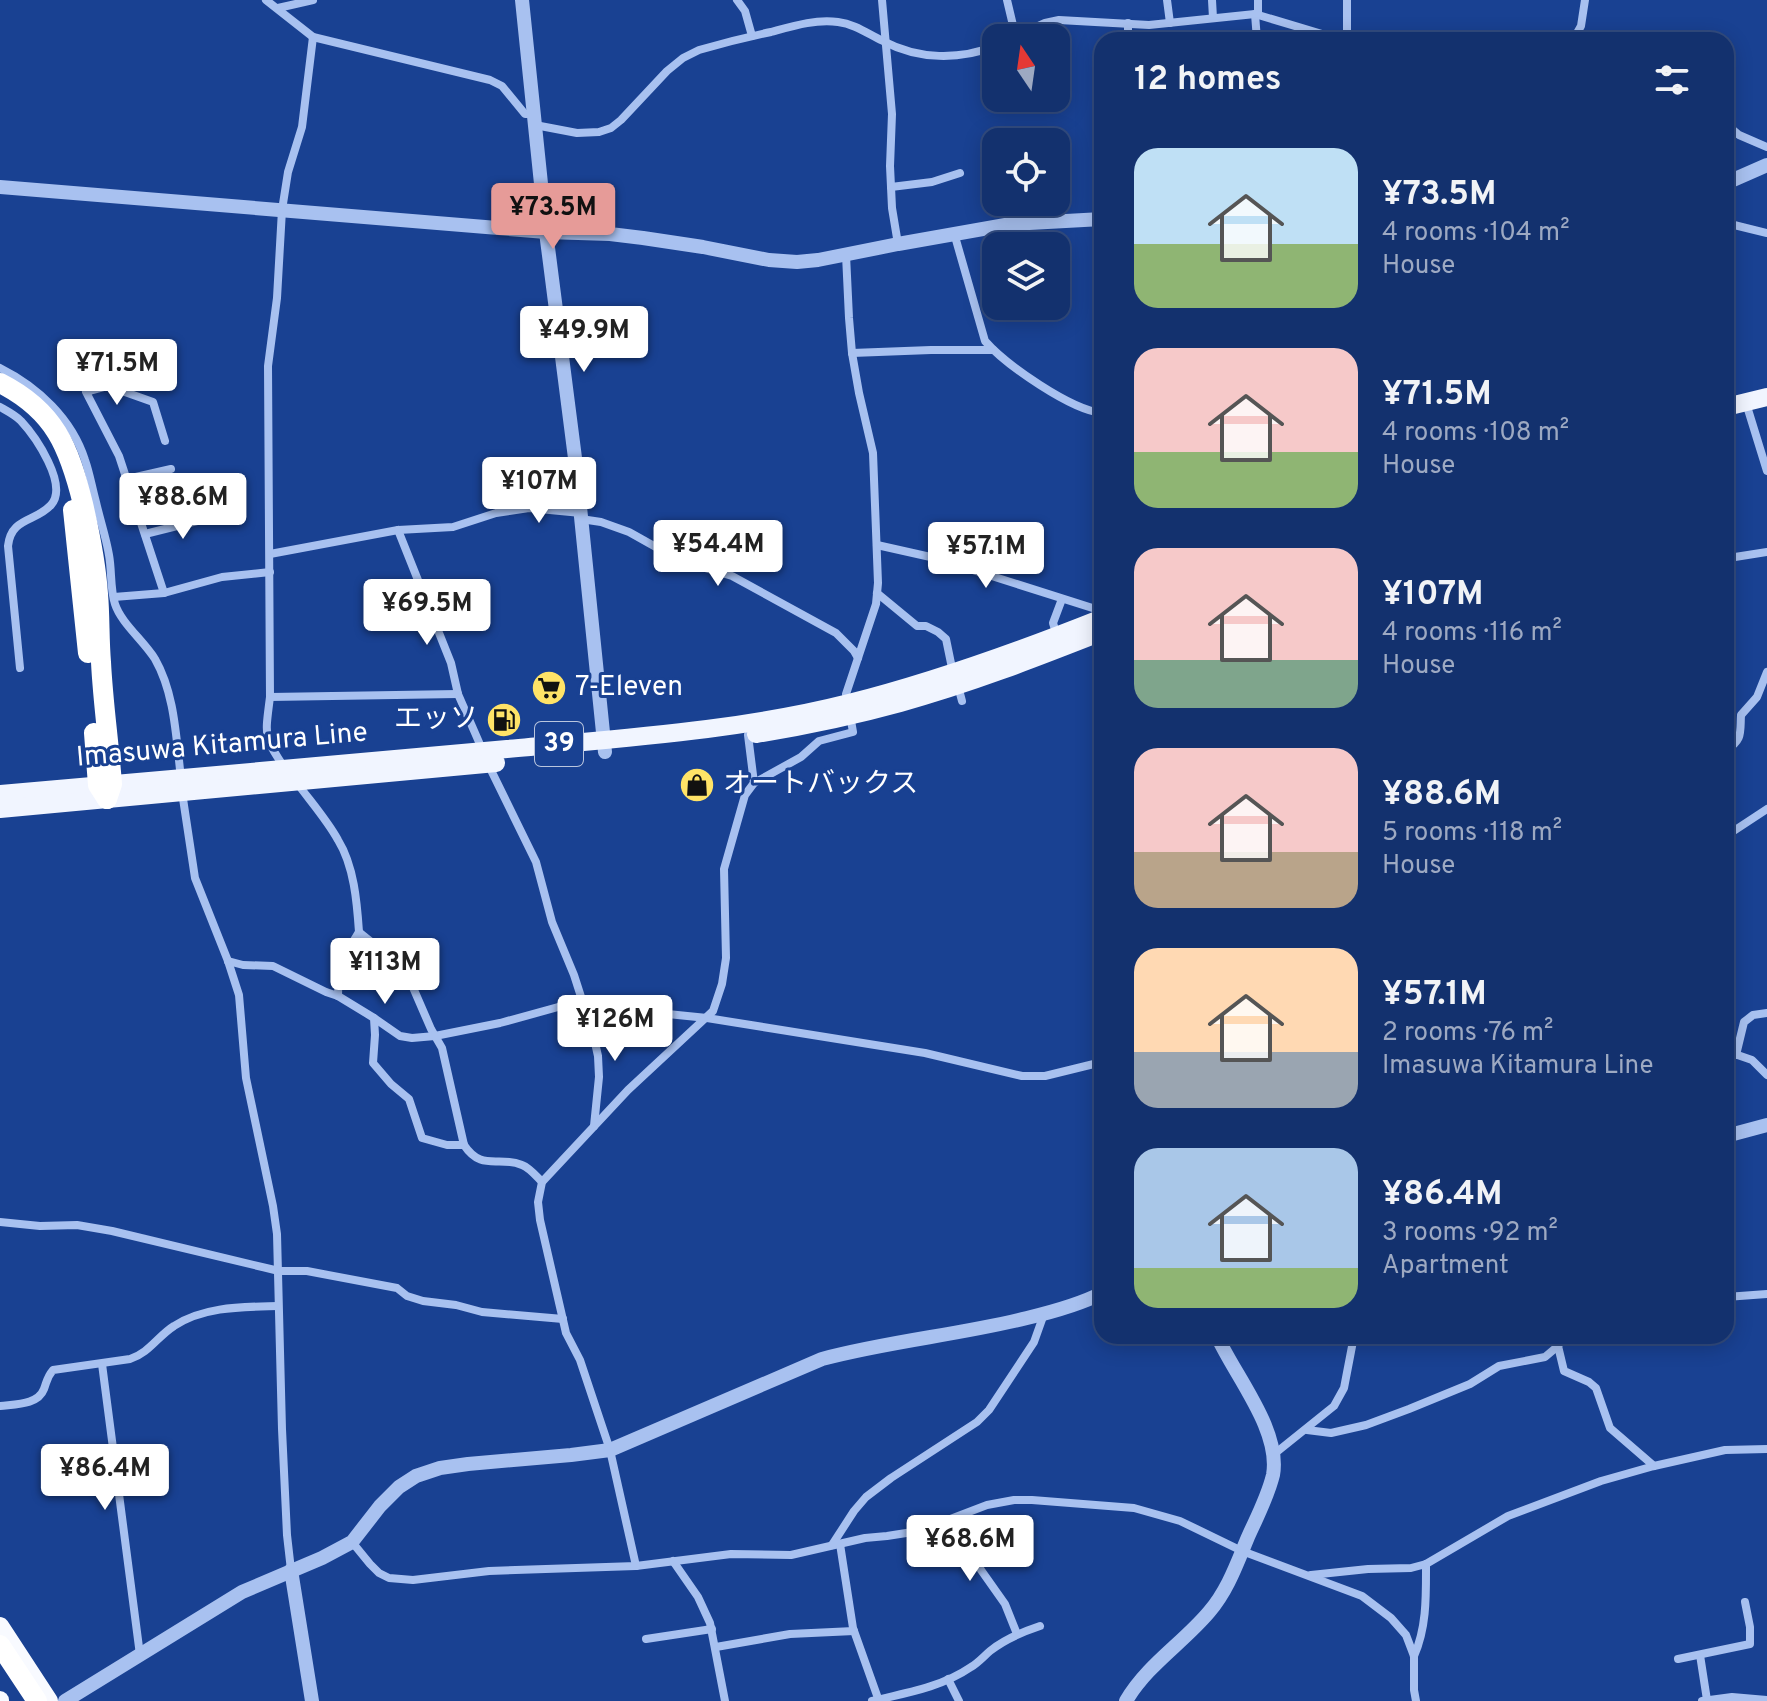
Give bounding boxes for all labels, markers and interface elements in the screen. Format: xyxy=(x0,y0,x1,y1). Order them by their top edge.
north arrow xyxy=(982,24,1070,112)
map controls xyxy=(982,24,1070,320)
icon: filters xyxy=(1650,58,1694,102)
text: 12 homes xyxy=(1134,59,1281,102)
button: locate xyxy=(982,128,1070,216)
text: ¥73.5M xyxy=(1382,174,1497,217)
icon: home xyxy=(1198,180,1294,276)
pin: ¥73.5M xyxy=(488,183,618,251)
text: ¥73.5M xyxy=(509,192,597,225)
text: 4 rooms · 104 m² xyxy=(1382,217,1570,250)
button: layers xyxy=(982,232,1070,320)
text: House xyxy=(1382,250,1455,283)
pin: ¥49.9M xyxy=(519,306,649,374)
text: ¥49.9M xyxy=(538,315,630,348)
pin: ¥71.5M xyxy=(52,339,182,407)
text: ¥71.5M xyxy=(75,348,159,381)
text: ¥71.5M xyxy=(1382,374,1492,417)
icon: home xyxy=(1198,380,1294,476)
text: 4 rooms · 108 m² xyxy=(1382,417,1569,450)
text: House xyxy=(1382,450,1455,483)
pin: ¥107M xyxy=(483,457,595,525)
text: ¥107M xyxy=(500,466,578,499)
pin: ¥88.6M xyxy=(118,473,248,541)
text: ¥88.6M xyxy=(137,482,229,515)
pin: ¥54.4M xyxy=(653,520,783,588)
pin: ¥57.1M xyxy=(921,522,1051,590)
text: ¥54.4M xyxy=(672,529,764,562)
text: ¥57.1M xyxy=(946,531,1026,564)
text: ¥107M xyxy=(1382,574,1484,617)
pin: ¥69.5M xyxy=(362,579,492,647)
icon: home xyxy=(1198,580,1294,676)
text: ¥69.5M xyxy=(381,588,473,621)
text: 4 rooms · 116 m² xyxy=(1382,617,1562,650)
text: House xyxy=(1382,650,1455,683)
supermarket icon: 7-Eleven xyxy=(530,669,568,707)
place label: 7-Eleven xyxy=(575,670,683,706)
fuel station icon: エッソ xyxy=(485,701,523,739)
place label: エッソ xyxy=(394,702,478,738)
street label: Imasuwa Kitamura Line xyxy=(75,715,369,777)
road number: 39 xyxy=(535,722,583,766)
shop icon: オートバックス xyxy=(678,766,716,804)
place label: オートバックス xyxy=(723,767,918,803)
text: ¥88.6M xyxy=(1382,774,1501,817)
icon: home xyxy=(1198,780,1294,876)
text: 5 rooms · 118 m² xyxy=(1382,817,1562,850)
text: House xyxy=(1382,850,1455,883)
pin: ¥113M xyxy=(329,938,441,1006)
text: ¥113M xyxy=(348,947,422,980)
text: ¥57.1M xyxy=(1382,974,1487,1017)
icon: home xyxy=(1198,980,1294,1076)
pin: ¥126M xyxy=(559,995,671,1063)
text: ¥126M xyxy=(575,1004,655,1037)
text: 2 rooms · 76 m² xyxy=(1382,1017,1554,1050)
text: Imasuwa Kitamura Line xyxy=(1382,1050,1654,1083)
text: ¥86.4M xyxy=(1382,1174,1503,1217)
icon: home xyxy=(1198,1180,1294,1276)
text: 3 rooms · 92 m² xyxy=(1382,1217,1558,1250)
text: Apartment xyxy=(1382,1250,1509,1283)
pin: ¥86.4M xyxy=(40,1444,170,1512)
text: ¥86.4M xyxy=(59,1453,151,1486)
pin: ¥68.6M xyxy=(905,1515,1035,1583)
text: ¥68.6M xyxy=(925,1524,1015,1557)

